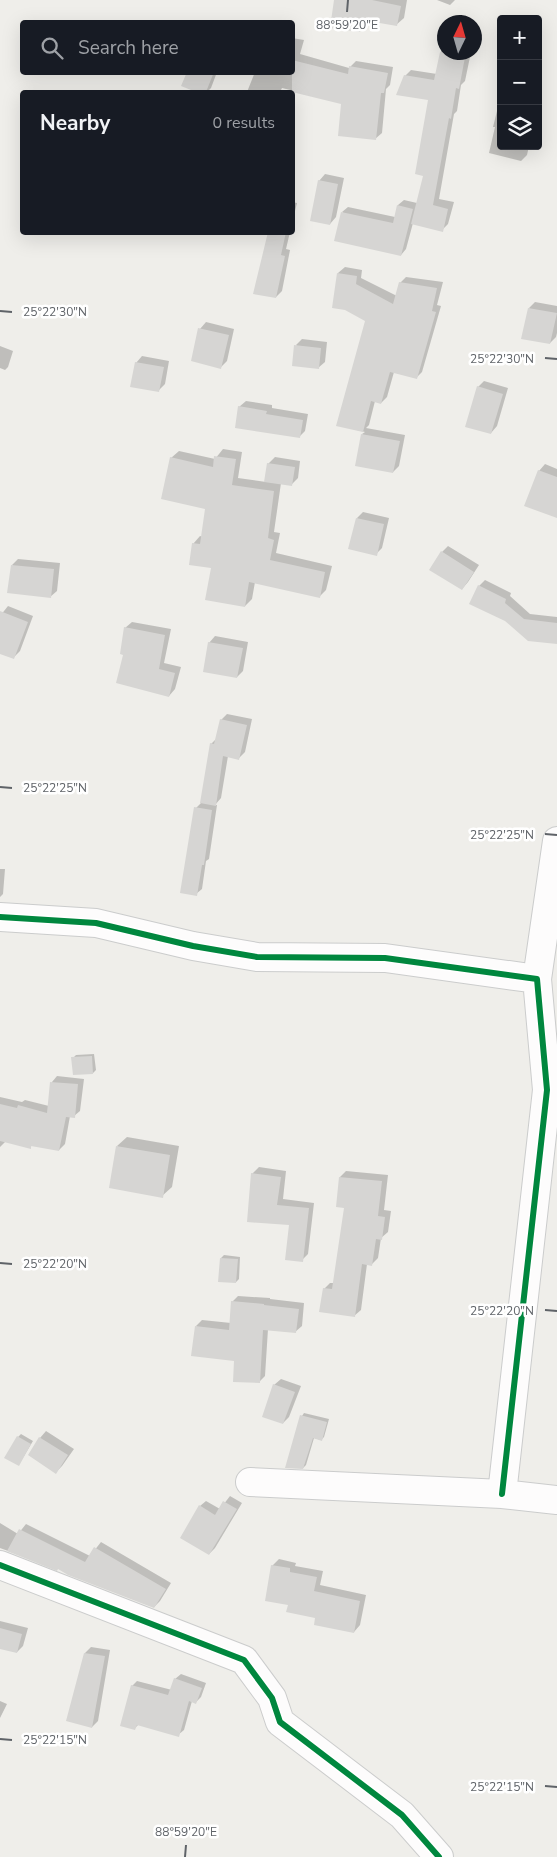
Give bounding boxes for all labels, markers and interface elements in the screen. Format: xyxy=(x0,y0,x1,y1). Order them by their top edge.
north arrow xyxy=(437,15,482,60)
map controls xyxy=(497,15,542,150)
button: + xyxy=(497,15,542,60)
text: 88°59'20"E xyxy=(316,17,378,33)
search box xyxy=(20,20,295,75)
icon: search xyxy=(38,34,66,62)
text: Search here xyxy=(78,35,179,61)
button: − xyxy=(497,60,542,105)
button: layers xyxy=(497,105,542,150)
text: Nearby xyxy=(40,109,110,137)
text: 0 results xyxy=(213,112,275,134)
text: 25°22'30"N xyxy=(23,304,87,320)
text: 25°22'30"N xyxy=(470,351,534,367)
text: 25°22'25"N xyxy=(23,780,87,796)
text: 25°22'25"N xyxy=(470,827,534,843)
text: 25°22'20"N xyxy=(23,1256,87,1272)
text: 25°22'20"N xyxy=(470,1303,534,1319)
text: 25°22'15"N xyxy=(23,1732,87,1748)
text: 25°22'15"N xyxy=(470,1779,534,1795)
text: 88°59'20"E xyxy=(155,1824,217,1840)

